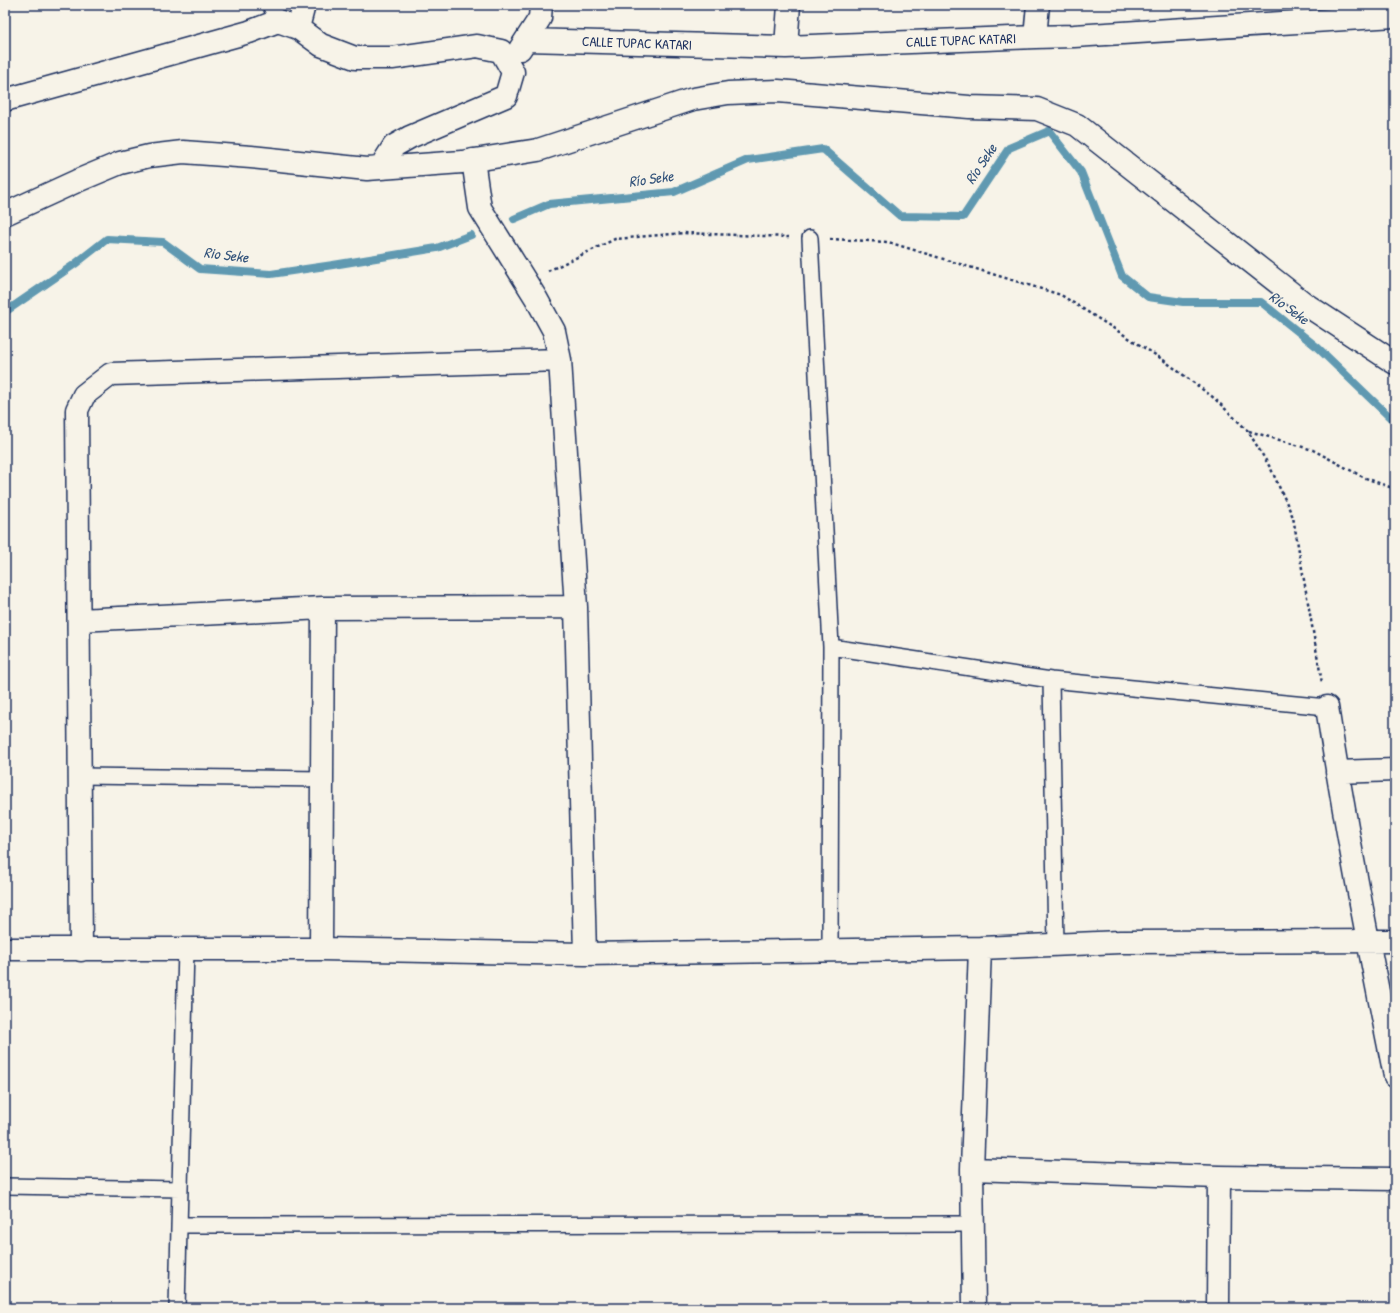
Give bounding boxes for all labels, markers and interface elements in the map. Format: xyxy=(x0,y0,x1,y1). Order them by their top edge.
street label: CALLE TUPAC KATARI xyxy=(906,28,1016,51)
street label: CALLE TUPAC KATARI xyxy=(582,31,692,54)
water label: Río Seke xyxy=(959,138,1002,188)
water label: Río Seke xyxy=(627,165,676,192)
water label: Rio Seke xyxy=(203,241,251,268)
water label: Río Seke xyxy=(1265,286,1314,330)

